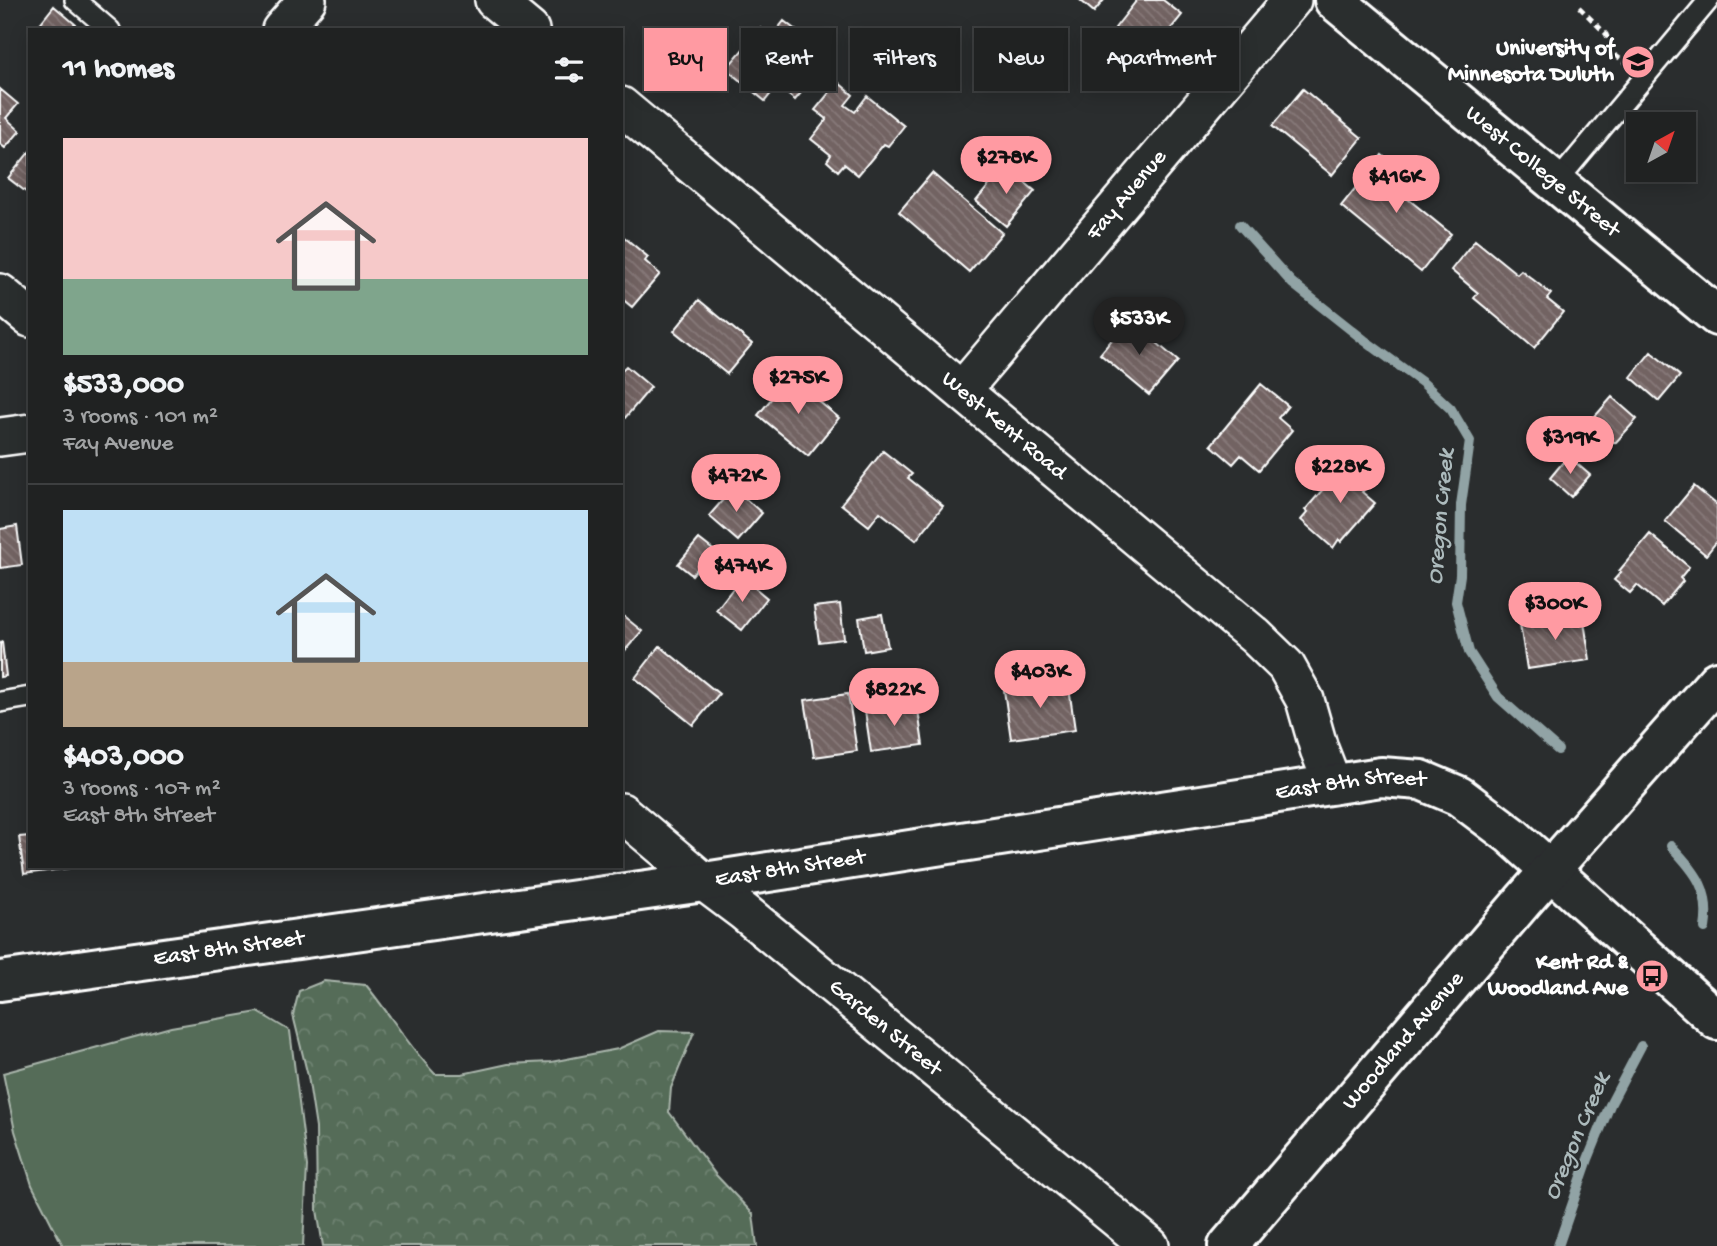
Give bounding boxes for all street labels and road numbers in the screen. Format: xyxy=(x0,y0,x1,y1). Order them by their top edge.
street label: West College Street xyxy=(1459,100,1627,245)
street label: Fay Avenue xyxy=(1080,143,1174,247)
street label: West Kent Road xyxy=(936,366,1073,487)
street label: East 8th Street xyxy=(1273,763,1428,807)
street label: East 8th Street xyxy=(713,843,869,894)
street label: East 8th Street xyxy=(152,925,307,973)
street label: Woodland Avenue xyxy=(1337,965,1471,1116)
street label: Garden Street xyxy=(823,973,948,1083)

